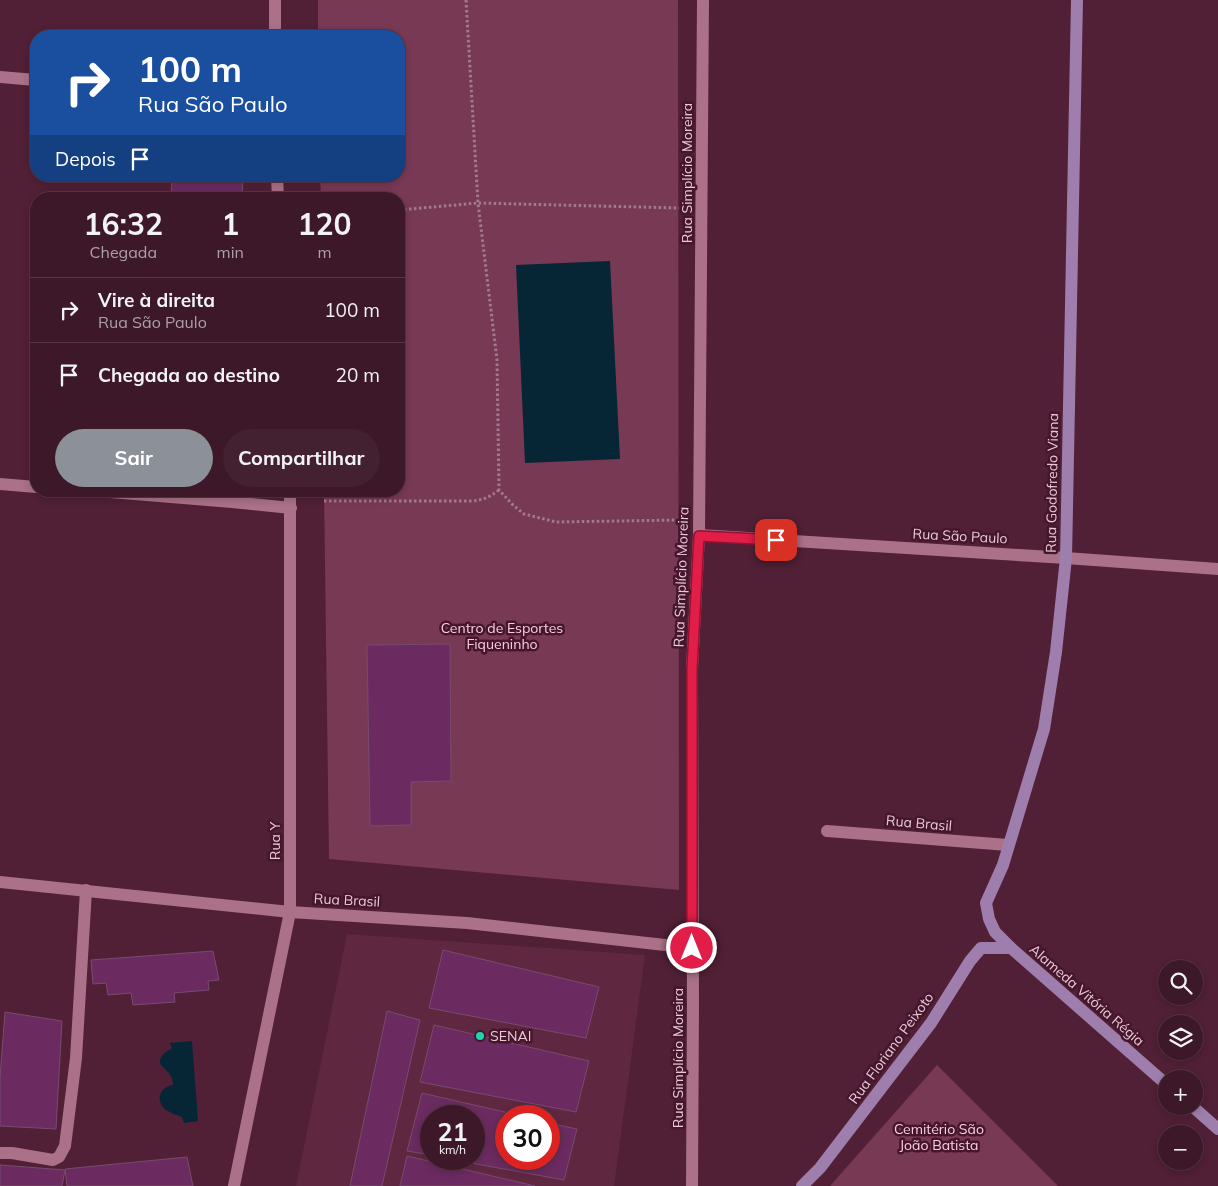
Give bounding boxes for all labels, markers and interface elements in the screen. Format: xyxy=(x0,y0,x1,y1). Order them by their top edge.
text: 100 m xyxy=(138,47,242,91)
icon: right xyxy=(55,50,120,115)
text: Rua São Paulo xyxy=(138,90,288,118)
street label: Rua Simplício Moreira xyxy=(678,103,696,243)
icon: arrive xyxy=(126,145,154,173)
text: Depois xyxy=(55,147,116,171)
text: 16:32 xyxy=(84,205,163,243)
text: 1 xyxy=(221,205,239,243)
text: 120 xyxy=(297,205,351,243)
text: Chegada xyxy=(90,242,157,262)
text: min xyxy=(217,242,244,262)
text: m xyxy=(317,242,331,262)
text: Vire à direita xyxy=(98,288,215,312)
icon: right xyxy=(55,296,83,324)
text: 100 m xyxy=(324,298,380,322)
text: Rua São Paulo xyxy=(98,312,207,332)
icon: arrive xyxy=(55,361,83,389)
text: Chegada ao destino xyxy=(98,363,280,387)
text: 20 m xyxy=(336,363,380,387)
street label: Rua Godofredo Viana xyxy=(1042,413,1062,553)
button: Sair xyxy=(55,429,213,487)
button: Compartilhar xyxy=(223,429,380,487)
street label: Rua Simplício Moreira xyxy=(670,506,692,648)
pin xyxy=(755,519,797,561)
street label: Rua São Paulo xyxy=(912,525,1008,547)
icon: arrive xyxy=(762,526,790,554)
park label: Centro de Esportes Fiqueninho xyxy=(441,619,563,653)
street label: Rua Brasil xyxy=(885,811,953,835)
street label: Rua Y xyxy=(266,821,284,860)
street label: Rua Brasil xyxy=(313,889,381,911)
position arrow xyxy=(665,921,717,973)
street label: Alameda Vitória Régia xyxy=(1026,940,1148,1050)
map controls xyxy=(1158,960,1203,1170)
button: search xyxy=(1158,960,1203,1005)
street label: Rua Simplício Moreira xyxy=(669,988,687,1128)
street label: Rua Floriano Peixoto xyxy=(844,989,938,1107)
button: layers xyxy=(1158,1015,1203,1060)
place label: SENAI xyxy=(490,1027,531,1045)
marker: SENAI xyxy=(474,1030,486,1042)
button: + xyxy=(1158,1070,1203,1115)
speed limit sign: 30 xyxy=(495,1105,560,1170)
text: 21 xyxy=(437,1116,468,1147)
park label: Cemitério São João Batista xyxy=(894,1120,984,1154)
button: − xyxy=(1158,1125,1203,1170)
text: km/h xyxy=(439,1142,466,1157)

